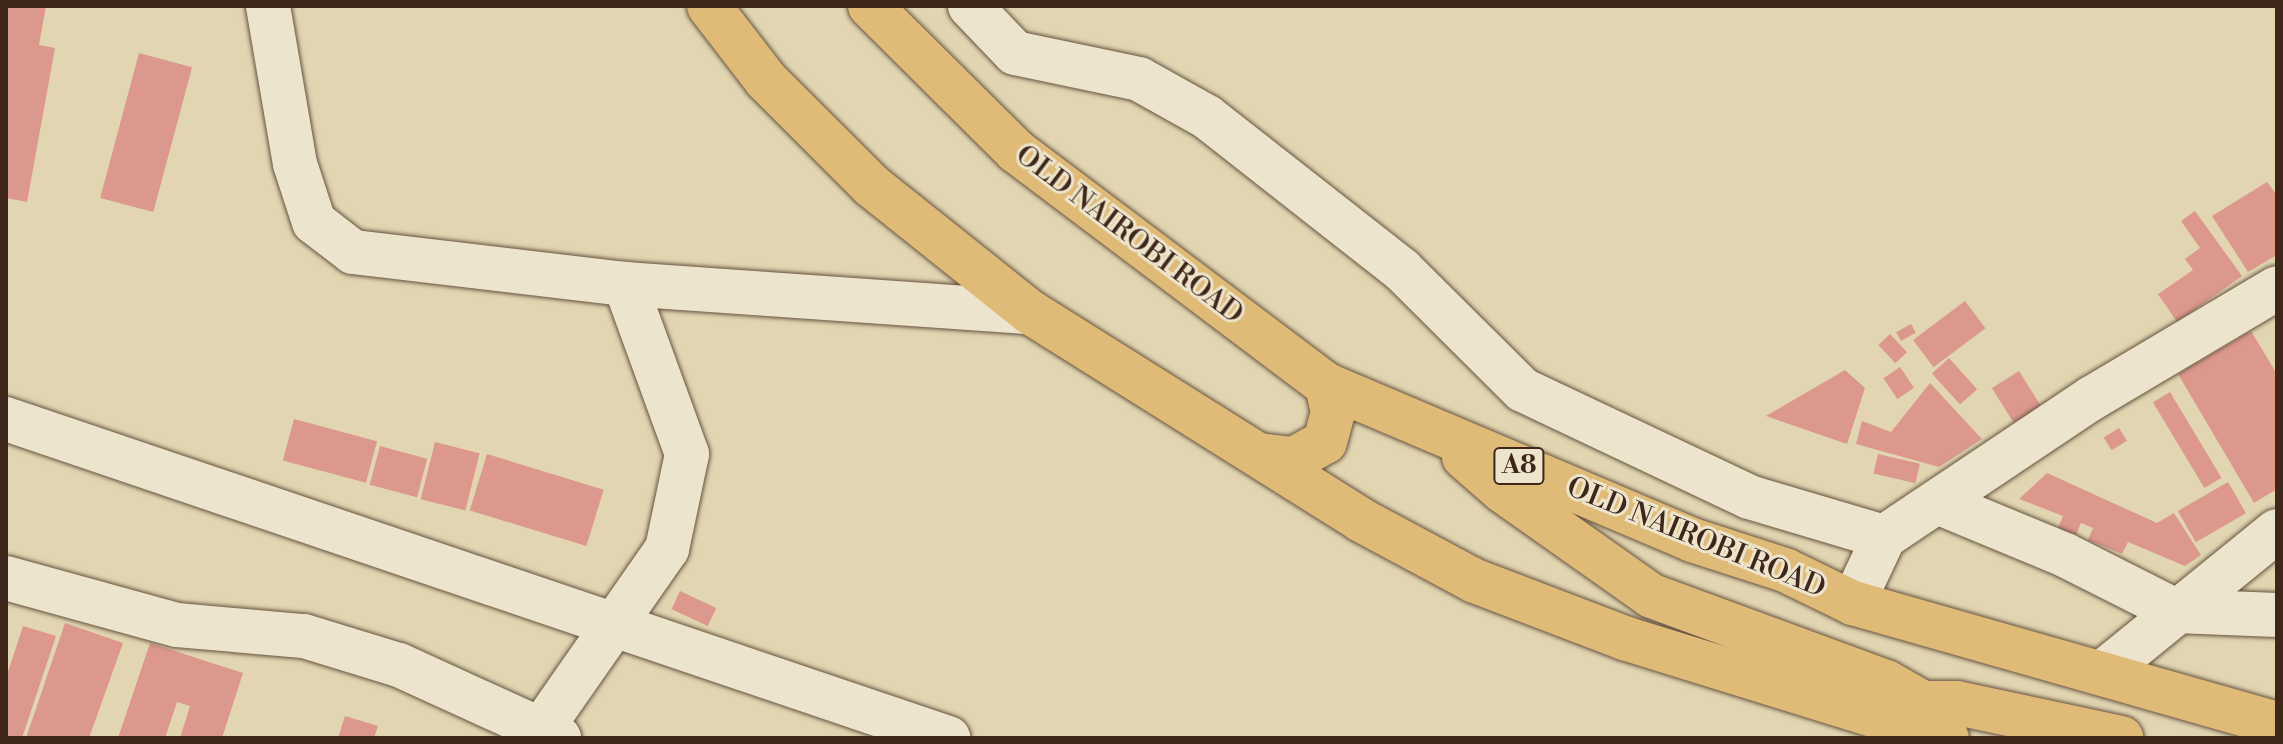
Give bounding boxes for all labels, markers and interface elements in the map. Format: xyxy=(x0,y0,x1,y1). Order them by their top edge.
street label: OLD NAIROBI ROAD xyxy=(1009,139,1249,331)
road number: A8 xyxy=(1493,444,1545,488)
street label: OLD NAIROBI ROAD xyxy=(1562,471,1830,605)

